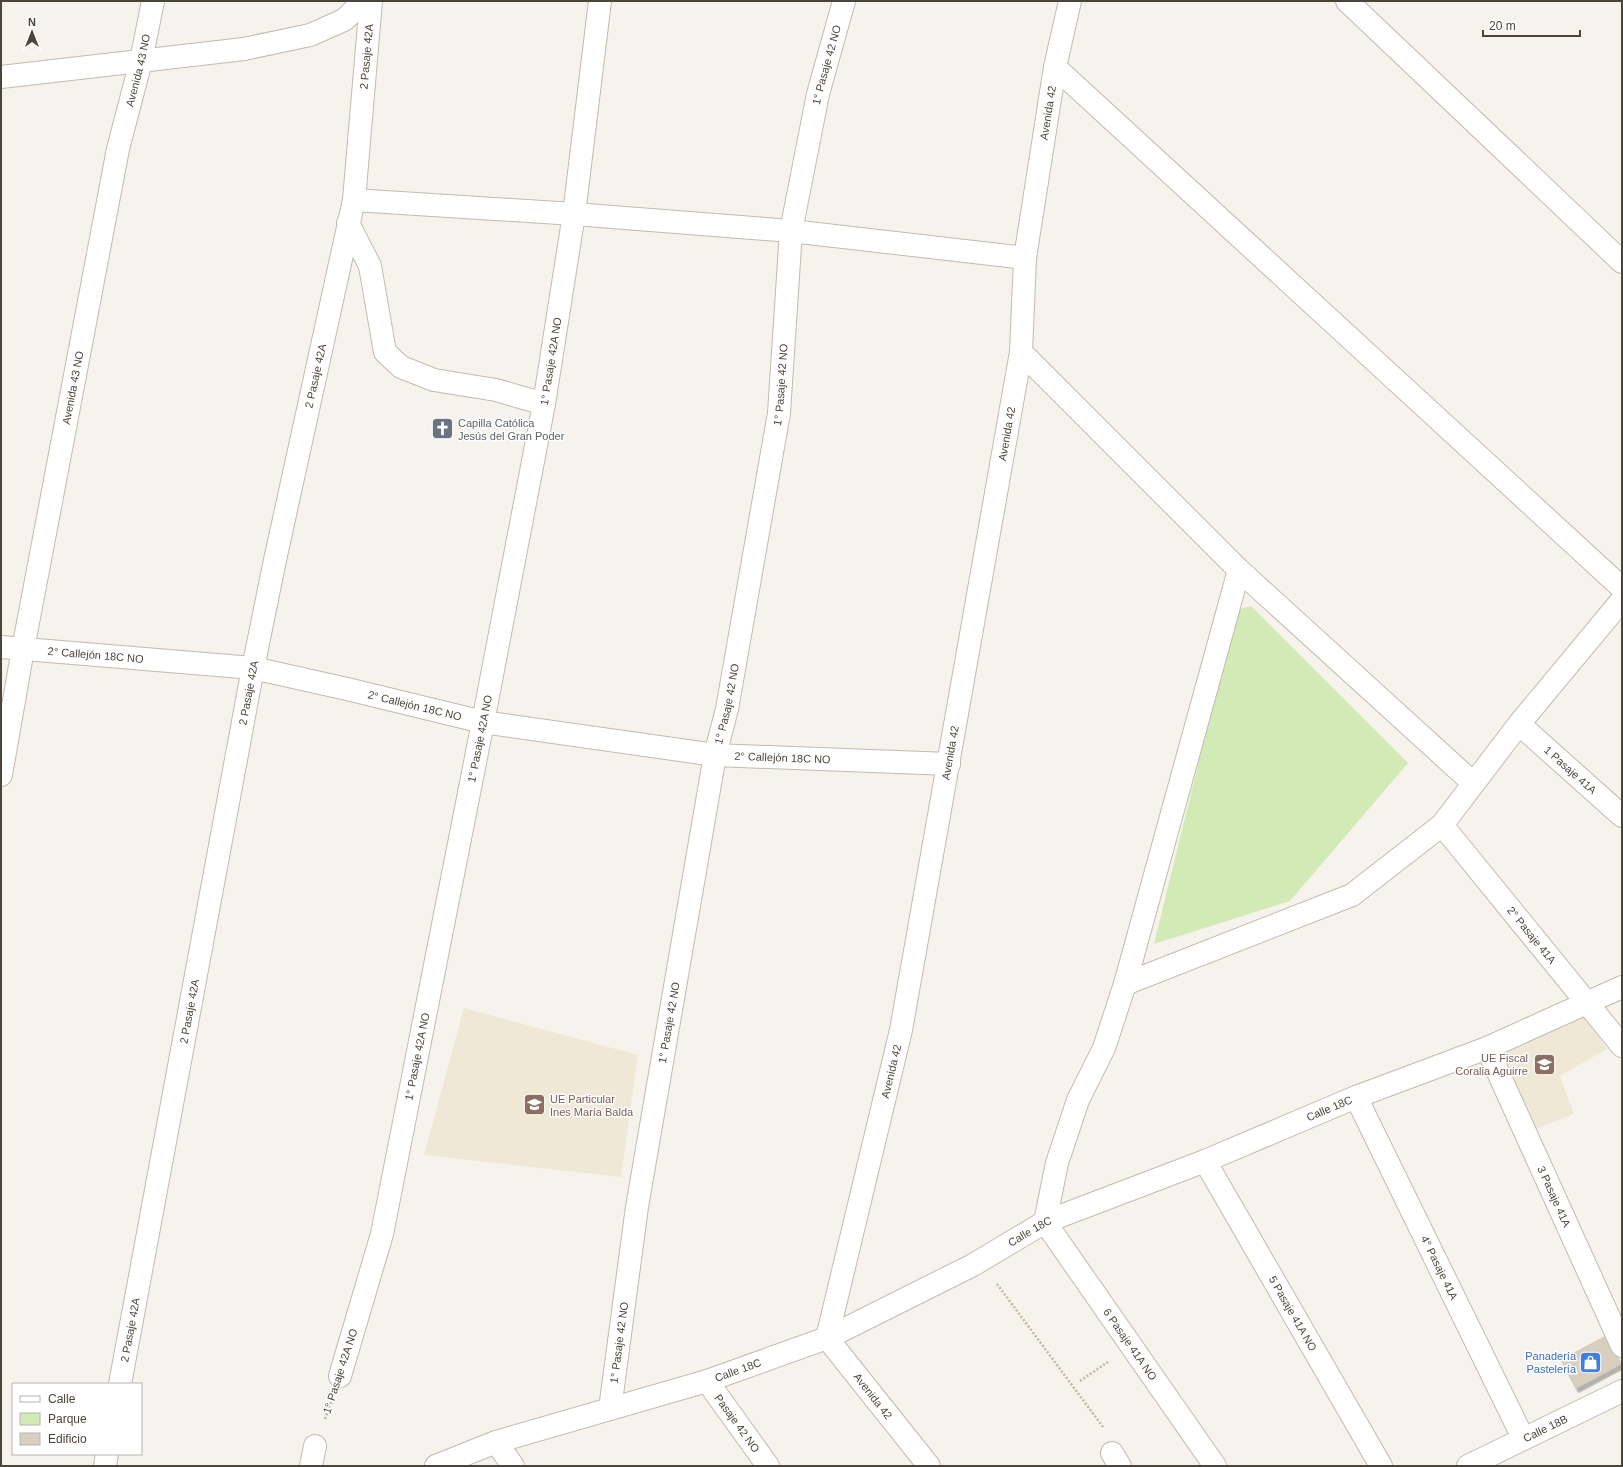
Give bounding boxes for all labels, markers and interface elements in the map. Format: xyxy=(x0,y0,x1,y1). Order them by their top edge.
north arrow xyxy=(12,12,52,52)
scale bar xyxy=(1483,12,1580,38)
text: N xyxy=(28,16,36,28)
text: 20 m xyxy=(1489,19,1516,33)
street label: 2 Pasaje 42A xyxy=(357,23,375,90)
street label: 1° Pasaje 42 NO xyxy=(810,23,843,106)
street label: Avenida 43 NO xyxy=(123,32,152,108)
street label: Avenida 42 xyxy=(1038,85,1058,141)
street label: 1° Pasaje 42A NO xyxy=(538,316,564,406)
street label: 2 Pasaje 42A xyxy=(303,342,328,409)
street label: 1° Pasaje 42 NO xyxy=(771,343,790,426)
street label: Avenida 43 NO xyxy=(60,349,86,425)
street label: Avenida 42 xyxy=(996,406,1017,462)
church icon: Capilla Católica Jesús del Gran Poder xyxy=(430,416,456,442)
place label: Capilla Católica Jesús del Gran Poder xyxy=(458,417,565,442)
street label: 2° Callejón 18C NO xyxy=(47,645,145,665)
street label: 2 Pasaje 42A xyxy=(237,659,261,726)
street label: 1° Pasaje 42 NO xyxy=(712,662,741,745)
street label: 2° Callejón 18C NO xyxy=(367,688,463,723)
street label: 1° Pasaje 42A NO xyxy=(465,693,494,783)
street label: Avenida 42 xyxy=(939,725,961,781)
street label: 1 Pasaje 41A xyxy=(1542,744,1599,797)
street label: 2° Callejón 18C NO xyxy=(734,750,831,765)
street label: 2° Pasaje 41A xyxy=(1505,904,1559,967)
street label: 2 Pasaje 42A xyxy=(177,977,201,1045)
street label: 1° Pasaje 42 NO xyxy=(656,981,682,1064)
street label: 1° Pasaje 42A NO xyxy=(403,1011,432,1101)
street label: Avenida 42 xyxy=(879,1043,903,1099)
school or university icon: UE Fiscal Coralia Aguirre xyxy=(1531,1051,1557,1077)
place label: UE Fiscal Coralia Aguirre xyxy=(1455,1052,1528,1077)
school or university icon: UE Particular Ines María Balda xyxy=(521,1092,547,1118)
place label: UE Particular Ines María Balda xyxy=(550,1093,634,1118)
street label: Calle 18C xyxy=(1305,1093,1354,1123)
street label: 3 Pasaje 41A xyxy=(1535,1164,1574,1229)
street label: Calle 18C xyxy=(1006,1214,1053,1249)
street label: 4° Pasaje 41A xyxy=(1419,1234,1461,1302)
street label: 5 Pasaje 41A NO xyxy=(1267,1274,1319,1353)
street label: 2 Pasaje 42A xyxy=(118,1296,142,1363)
street label: 1° Pasaje 42 NO xyxy=(607,1301,630,1384)
street label: 6 Pasaje 41A NO xyxy=(1101,1306,1159,1383)
street label: 1° Pasaje 42A NO xyxy=(321,1327,360,1415)
shop icon: Panadería Pastelería xyxy=(1578,1349,1604,1375)
place label: Panadería Pastelería xyxy=(1525,1350,1577,1375)
street label: Calle 18C xyxy=(713,1356,763,1384)
street label: Avenida 42 xyxy=(851,1371,895,1421)
legend xyxy=(12,1383,142,1455)
text: Calle xyxy=(48,1392,76,1406)
street label: Pasaje 42 NO xyxy=(712,1392,762,1455)
text: Parque xyxy=(48,1412,87,1426)
street label: Calle 18B xyxy=(1521,1412,1569,1444)
text: Edificio xyxy=(48,1432,87,1446)

